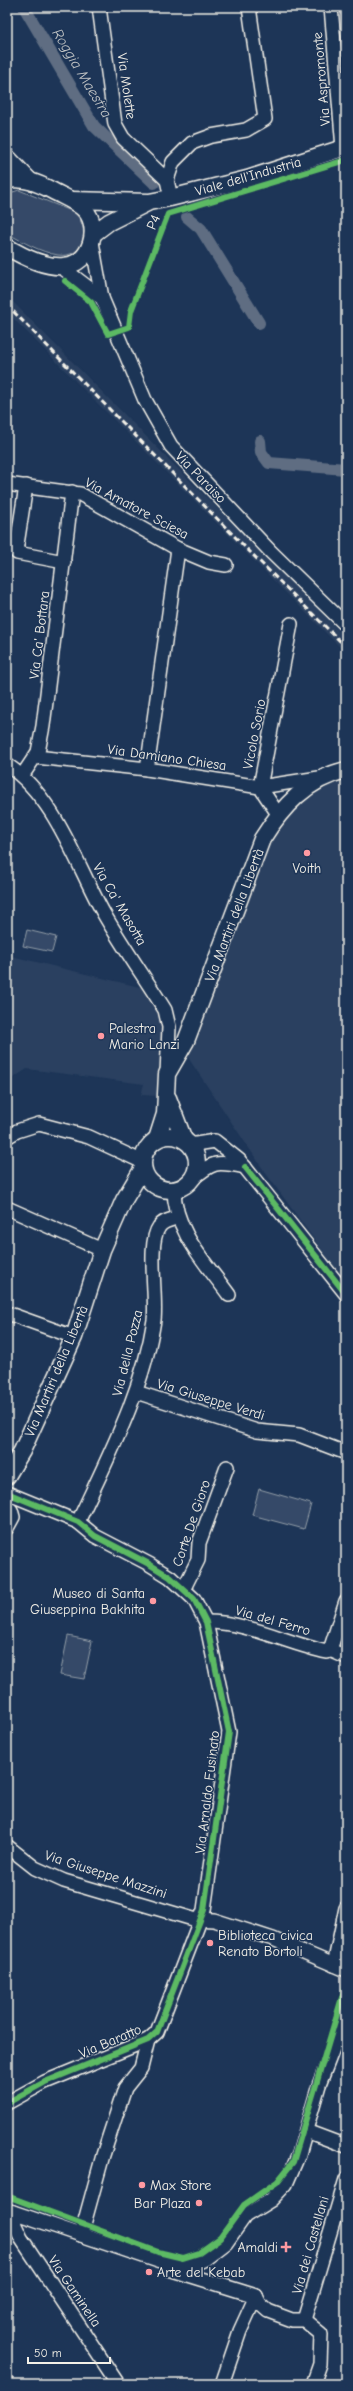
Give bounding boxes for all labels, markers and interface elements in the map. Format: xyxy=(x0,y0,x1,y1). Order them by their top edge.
water label: Roggia Maestra xyxy=(48,25,116,121)
street label: Via Aspromonte xyxy=(309,31,334,127)
street label: Via Molette xyxy=(113,52,140,120)
street label: Viale dell'Industria xyxy=(193,153,303,200)
street label: P4 xyxy=(143,212,164,232)
street label: Via Paraiso xyxy=(172,448,230,507)
street label: Via Amatore Sciesa xyxy=(82,474,192,543)
street label: Via Ca' Bottara xyxy=(26,590,53,680)
street label: Vicolo Sorio xyxy=(239,697,270,771)
street label: Via Damiano Chiesa xyxy=(106,741,227,774)
street label: Via Martiri della Libertà xyxy=(201,846,268,984)
marker: Voith xyxy=(302,848,312,858)
street label: Via Ca' Masotta xyxy=(89,860,150,949)
place label: Voith xyxy=(293,860,321,877)
place label: Palestra Mario Lanzi xyxy=(109,1020,180,1053)
marker: Palestra Mario Lanzi xyxy=(96,1031,106,1041)
street label: Via Martiri della Libertà xyxy=(21,1303,92,1440)
street label: Via della Pozza xyxy=(109,1308,146,1398)
street label: Via Giuseppe Verdi xyxy=(155,1375,267,1424)
street label: Corte De Gioro xyxy=(169,1478,214,1569)
place label: Museo di Santa Giuseppina Bakhita xyxy=(30,1585,145,1618)
marker: Museo di Santa Giuseppina Bakhita xyxy=(148,1596,158,1606)
street label: Via del Ferro xyxy=(233,1602,312,1639)
street label: Via Arnaldo Fusinato xyxy=(192,1729,223,1855)
street label: Via Giuseppe Mazzini xyxy=(43,1847,169,1902)
place label: Biblioteca civica Renato Bortoli xyxy=(218,1927,313,1960)
marker: Biblioteca civica Renato Bortoli xyxy=(205,1938,215,1948)
street label: Via Baratto xyxy=(76,2021,144,2062)
place label: Max Store xyxy=(150,2177,211,2194)
marker: Max Store xyxy=(137,2180,147,2190)
street label: Via dei Castellani xyxy=(288,2194,333,2296)
place label: Bar Plaza xyxy=(134,2195,191,2212)
marker: Bar Plaza xyxy=(194,2198,204,2208)
place label: Amaldi xyxy=(237,2239,278,2256)
marker: Amaldi xyxy=(281,2242,291,2252)
street label: Via Gaminella xyxy=(44,2252,105,2330)
place label: Arte del Kebab xyxy=(157,2264,245,2281)
marker: Arte del Kebab xyxy=(144,2267,154,2277)
scale bar xyxy=(28,2339,110,2365)
text: 50 m xyxy=(34,2346,62,2360)

